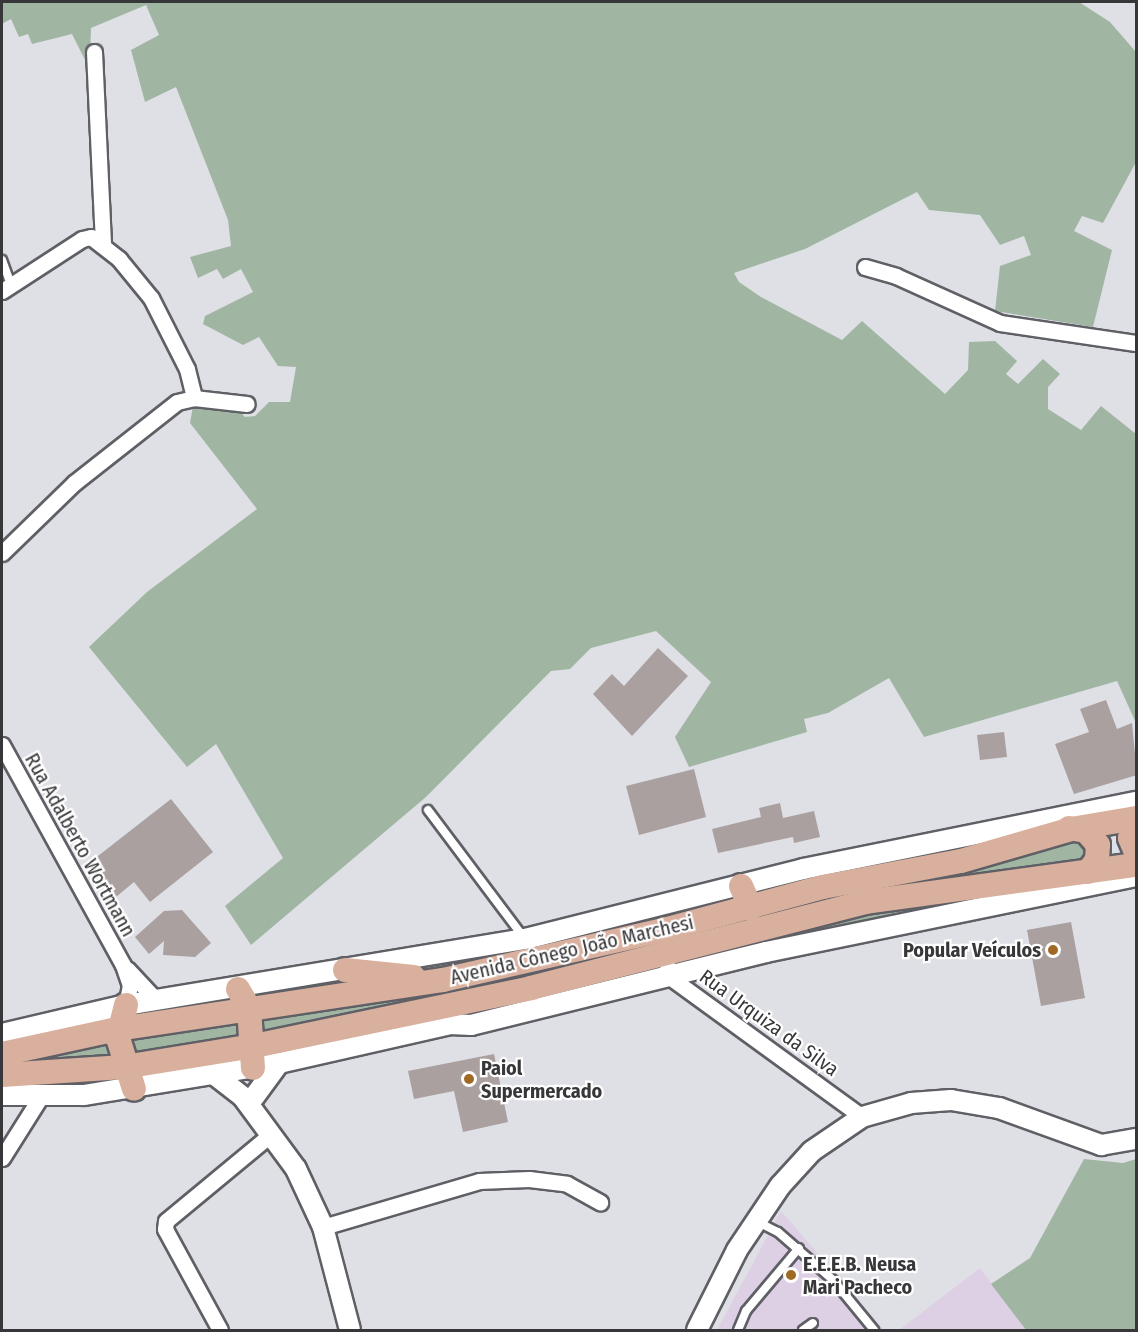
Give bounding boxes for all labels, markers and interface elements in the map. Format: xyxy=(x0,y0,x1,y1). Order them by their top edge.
street label: Rua Adalberto Wortmann xyxy=(20,749,140,941)
street label: Avenida Cônego João Marchesi xyxy=(448,910,696,990)
place label: Popular Veículos xyxy=(903,938,1041,962)
marker: Popular Veículos xyxy=(1046,943,1060,957)
street label: Rua Urquiza da Silva xyxy=(695,964,843,1082)
place label: Paiol Supermercado xyxy=(481,1056,602,1103)
marker: Paiol Supermercado xyxy=(462,1072,476,1086)
place label: E.E.E.B. Neusa Mari Pacheco xyxy=(803,1252,916,1299)
marker: E.E.E.B. Neusa Mari Pacheco xyxy=(784,1268,798,1282)

